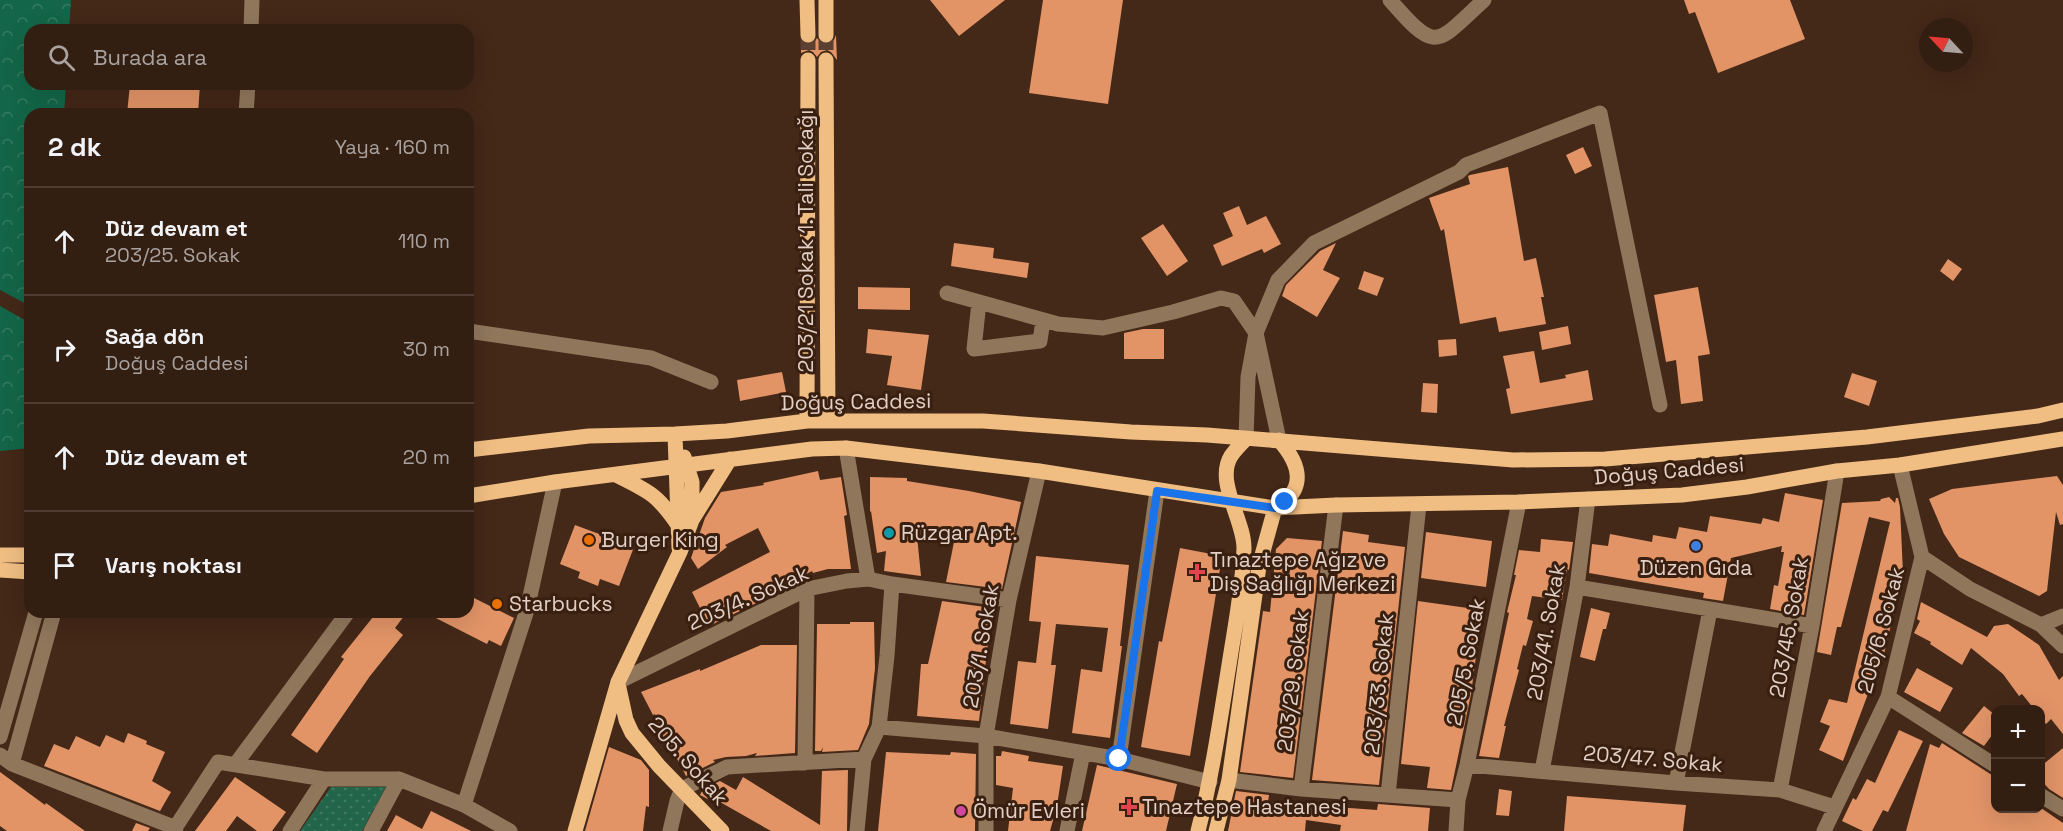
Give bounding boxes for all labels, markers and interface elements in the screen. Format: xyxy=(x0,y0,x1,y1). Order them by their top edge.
north arrow xyxy=(1919,18,1973,72)
search box xyxy=(24,24,474,90)
icon: search xyxy=(45,41,78,74)
text: Burada ara xyxy=(93,43,207,71)
street label: 203/21 Sokak 1. Tali Sokağı xyxy=(792,110,819,372)
text: 2 dk xyxy=(48,130,101,164)
text: Yaya · 160 m xyxy=(335,134,450,160)
text: Düz devam et xyxy=(105,214,248,242)
icon: ahead xyxy=(48,225,81,258)
text: 110 m xyxy=(398,228,450,254)
text: 203/25. Sokak xyxy=(105,242,240,268)
text: Sağa dön xyxy=(105,322,204,350)
icon: right xyxy=(48,333,81,366)
text: 30 m xyxy=(403,336,450,362)
text: Doğuş Caddesi xyxy=(105,350,249,376)
street label: Doğuş Caddesi xyxy=(780,387,932,416)
icon: ahead xyxy=(48,441,81,474)
text: Düz devam et xyxy=(105,443,248,471)
text: 20 m xyxy=(403,444,450,470)
street label: Doğuş Caddesi xyxy=(1593,450,1745,491)
route end xyxy=(1271,488,1297,514)
place label: Rüzgar Apt. xyxy=(901,519,1018,546)
place label: Burger King xyxy=(601,526,719,553)
marker: Rüzgar Apt. xyxy=(882,526,896,540)
marker: Burger King xyxy=(582,533,596,547)
marker: Düzen Gıda xyxy=(1689,539,1703,553)
place label: Tınaztepe Ağız ve Diş Sağlığı Merkezi xyxy=(1210,546,1395,597)
icon: arrive xyxy=(48,549,81,582)
text: Varış noktası xyxy=(105,551,242,579)
place label: Düzen Gıda xyxy=(1640,554,1752,581)
street label: 203/45. Sokak xyxy=(1763,554,1814,699)
street label: 203/4. Sokak xyxy=(683,559,813,636)
street label: 203/41. Sokak xyxy=(1520,561,1571,702)
marker: Tınaztepe Ağız ve Diş Sağlığı Merkezi xyxy=(1188,563,1206,581)
street label: 205/6. Sokak xyxy=(1851,564,1910,696)
street label: 203/1. Sokak xyxy=(956,582,1005,710)
place label: Starbucks xyxy=(509,590,613,617)
street label: 205/5. Sokak xyxy=(1440,596,1491,728)
marker: Starbucks xyxy=(490,597,504,611)
street label: 203/29. Sokak xyxy=(1270,609,1315,753)
street label: 203/33. Sokak xyxy=(1358,612,1399,756)
map controls xyxy=(1991,705,2045,813)
button: + xyxy=(1991,705,2045,759)
street label: 205. Sokak xyxy=(642,711,734,811)
street label: 203/47. Sokak xyxy=(1582,739,1724,778)
route start xyxy=(1105,745,1131,771)
button: − xyxy=(1991,759,2045,813)
place label: Tınaztepe Hastanesi xyxy=(1142,793,1347,820)
place label: Ömür Evleri xyxy=(973,797,1085,824)
marker: Tınaztepe Hastanesi xyxy=(1120,798,1138,816)
marker: Ömür Evleri xyxy=(954,804,968,818)

